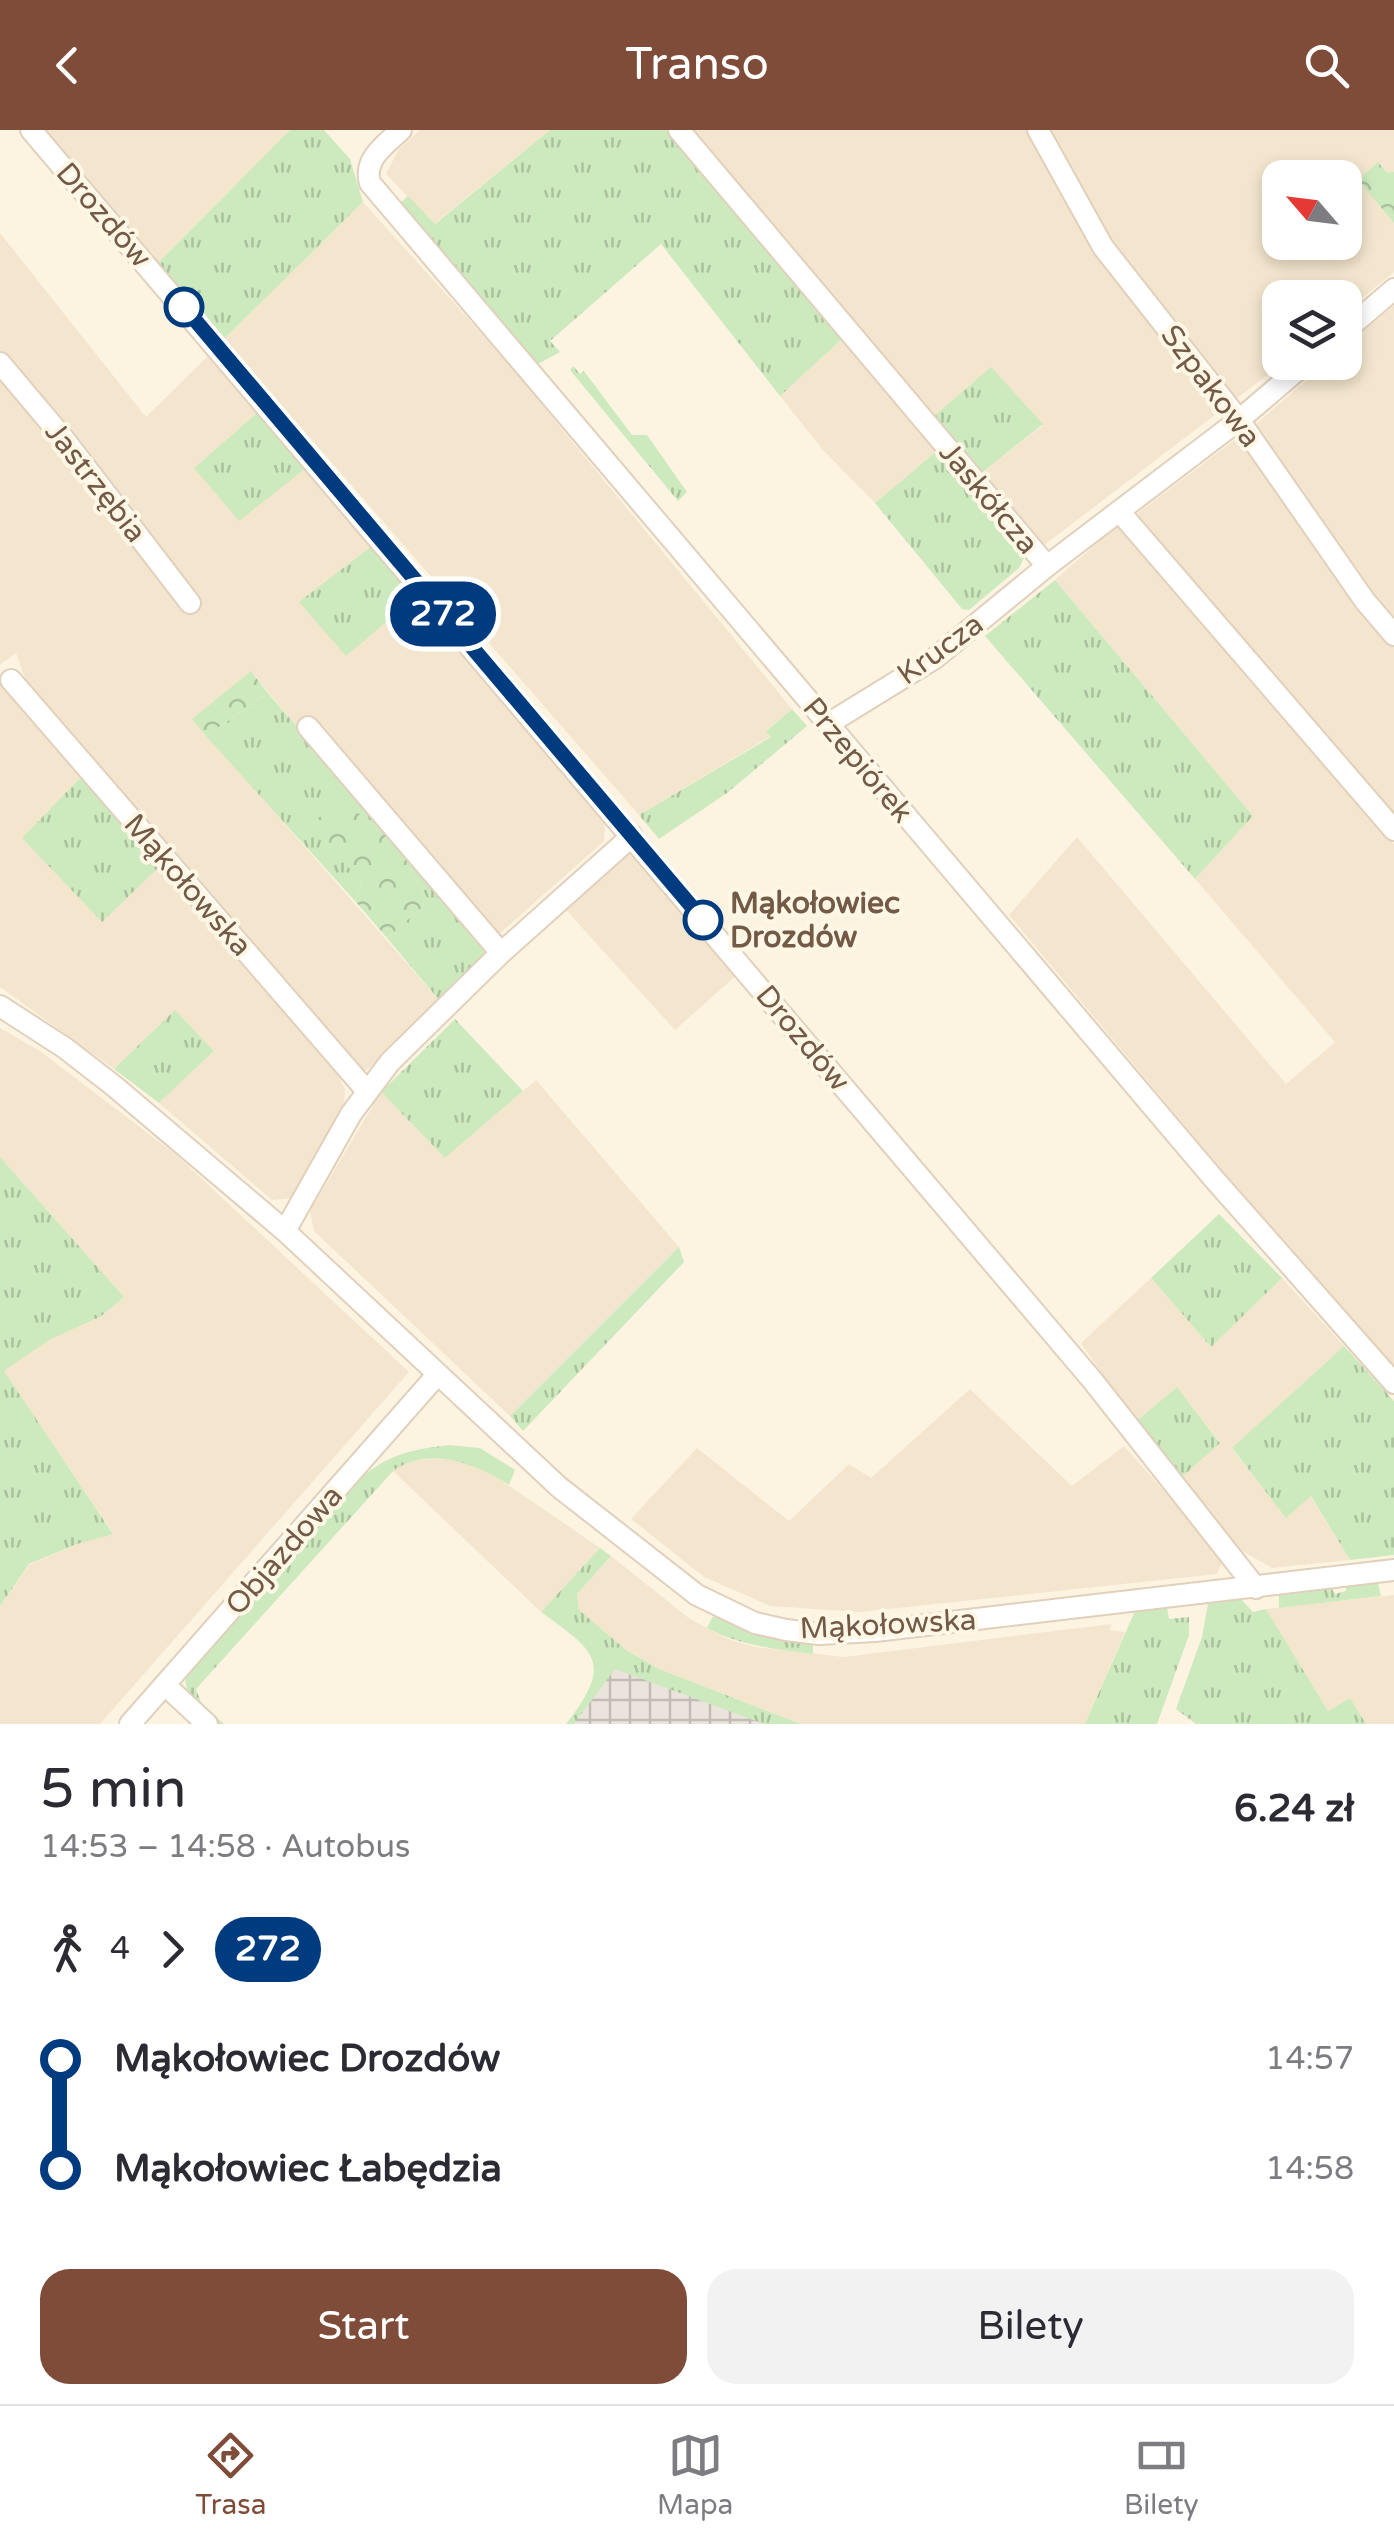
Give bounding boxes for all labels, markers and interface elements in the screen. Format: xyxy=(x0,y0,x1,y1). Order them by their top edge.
icon: back xyxy=(40,38,95,93)
text: Transo xyxy=(625,38,769,92)
icon: search xyxy=(1299,38,1354,93)
street label: Drozdów xyxy=(48,155,159,275)
north arrow xyxy=(1262,160,1362,260)
map controls xyxy=(1262,160,1362,380)
button: layers xyxy=(1262,280,1362,380)
unlabelled marker xyxy=(165,288,203,326)
street label: Szpakowa xyxy=(1153,318,1269,455)
street label: Jastrzębia xyxy=(37,414,154,550)
street label: Jaskółcza xyxy=(931,435,1046,562)
line badge: 272 xyxy=(386,582,500,646)
text: 272 xyxy=(410,593,476,635)
street label: Krucza xyxy=(890,606,991,693)
street label: Przepiórek xyxy=(794,690,921,831)
street label: Mąkołowska xyxy=(116,806,260,964)
place label: Mąkołowiec Drozdów xyxy=(730,885,900,956)
marker: Mąkołowiec Drozdów xyxy=(684,901,722,939)
street label: Drozdów xyxy=(748,978,858,1099)
street label: Objazdowa xyxy=(218,1478,351,1623)
street label: Mąkołowska xyxy=(799,1601,977,1648)
text: 5 min xyxy=(40,1757,187,1823)
text: 6.24 zł xyxy=(1234,1786,1354,1832)
text: 14:53 – 14:58 · Autobus xyxy=(40,1828,410,1866)
icon: walk xyxy=(40,1922,95,1977)
icon: forward xyxy=(145,1922,200,1977)
text: 272 xyxy=(235,1928,301,1970)
text: 4 xyxy=(110,1930,130,1968)
text: Mąkołowiec Drozdów xyxy=(114,2036,500,2082)
text: 14:57 xyxy=(1265,2040,1354,2078)
text: Mąkołowiec Łabędzia xyxy=(114,2146,502,2192)
text: 14:58 xyxy=(1265,2150,1354,2188)
button: Start xyxy=(40,2269,687,2384)
button: Bilety xyxy=(707,2269,1354,2384)
tab: Trasa xyxy=(195,2428,266,2522)
tab: Mapa xyxy=(657,2428,733,2522)
tab: Bilety xyxy=(1124,2428,1199,2522)

